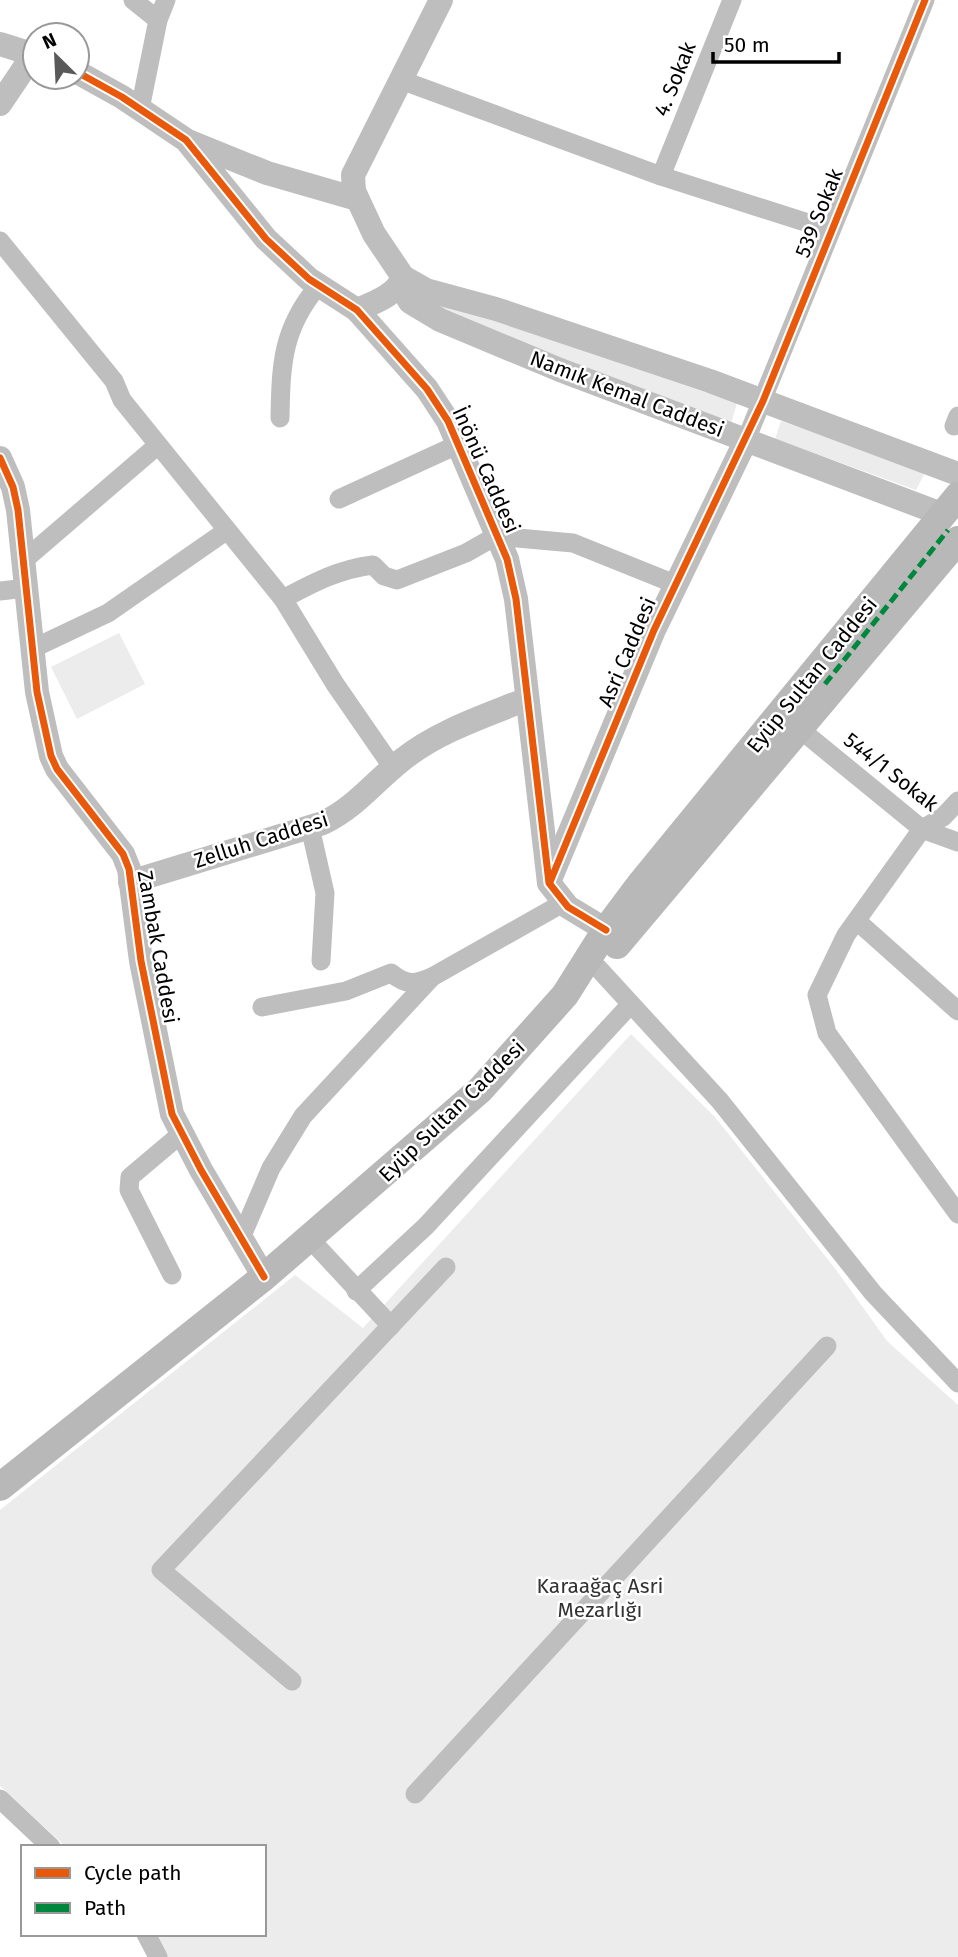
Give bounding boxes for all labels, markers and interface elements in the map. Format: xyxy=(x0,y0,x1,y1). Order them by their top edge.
north arrow xyxy=(21,21,91,91)
scale bar xyxy=(713,21,839,65)
text: N xyxy=(39,28,60,54)
text: 50 m xyxy=(724,32,770,58)
street label: 4. Sokak xyxy=(648,38,702,120)
street label: 539 Sokak xyxy=(789,165,849,261)
street label: Namık Kemal Caddesi xyxy=(526,345,728,443)
street label: İnönü Caddesi xyxy=(446,403,526,537)
street label: Eyüp Sultan Caddesi xyxy=(741,592,883,758)
street label: Asri Caddesi xyxy=(592,593,662,711)
street label: 544/1 Sokak xyxy=(838,727,944,817)
street label: Zelluh Caddesi xyxy=(191,806,331,874)
street label: Zambak Caddesi xyxy=(132,868,184,1026)
street label: Eyüp Sultan Caddesi xyxy=(373,1035,531,1187)
park label: Karaağaç Asri Mezarlığı xyxy=(537,1573,663,1623)
legend xyxy=(21,1845,266,1936)
text: Cycle path xyxy=(84,1860,182,1886)
text: Path xyxy=(84,1895,126,1921)

